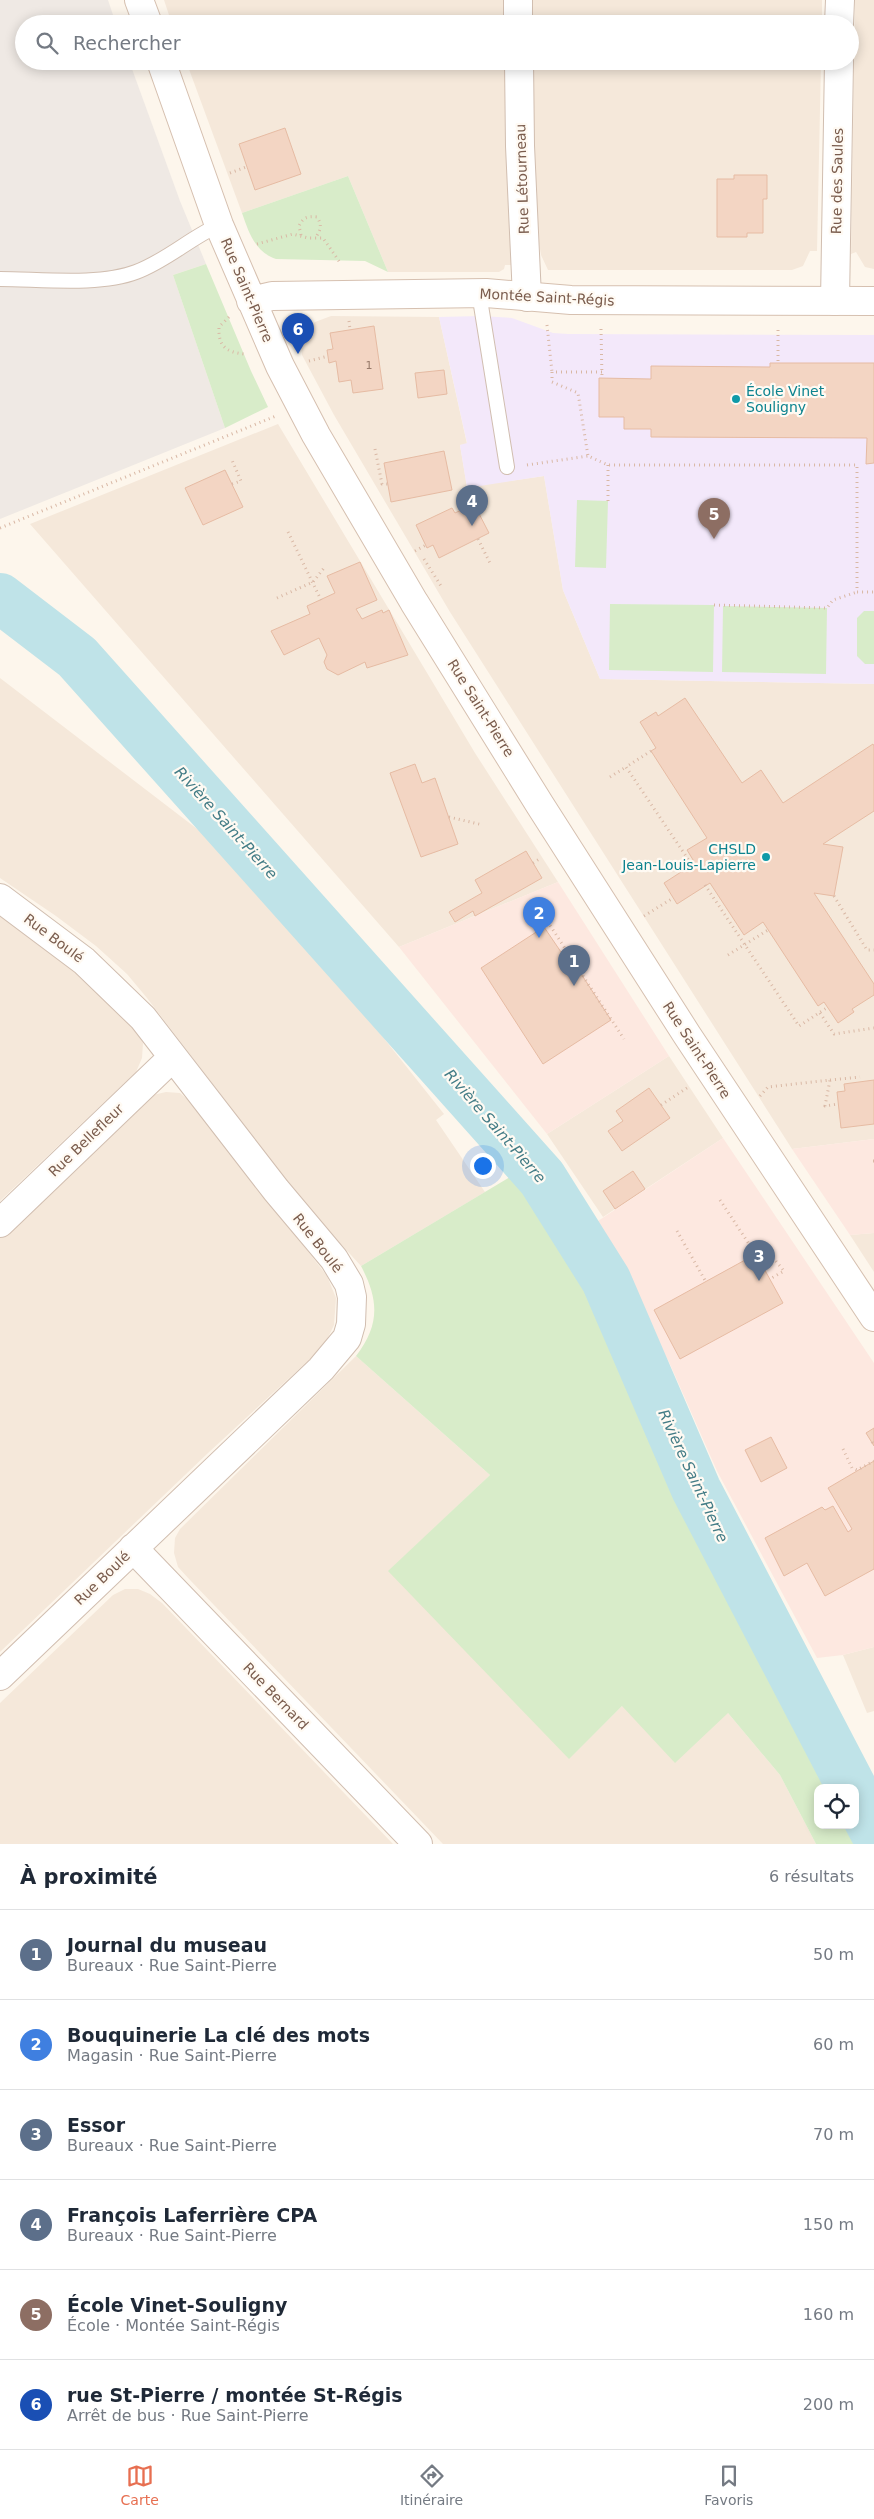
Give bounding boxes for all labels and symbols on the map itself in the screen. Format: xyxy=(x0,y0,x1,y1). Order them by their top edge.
street label: Rue Létourneau xyxy=(512,123,532,235)
street label: Rue des Saules xyxy=(828,128,846,234)
street label: Rue Saint-Pierre xyxy=(218,235,276,345)
street label: Montée Saint-Régis xyxy=(479,285,615,309)
pin: 6 xyxy=(282,313,314,354)
house number: 1 xyxy=(366,359,373,372)
place label: École Vinet Souligny xyxy=(746,383,825,415)
marker: École Vinet Souligny xyxy=(730,393,742,405)
pin: 4 xyxy=(456,485,488,526)
pin: 5 xyxy=(698,498,730,539)
street label: Rue Saint-Pierre xyxy=(445,656,517,760)
water label: Rivière Saint-Pierre xyxy=(171,763,281,883)
place label: CHSLD Jean-Louis-Lapierre xyxy=(621,841,756,873)
marker: CHSLD Jean-Louis-Lapierre xyxy=(760,851,772,863)
pin: 2 xyxy=(523,897,555,938)
street label: Rue Boulé xyxy=(21,910,87,966)
pin: 1 xyxy=(558,945,590,986)
street label: Rue Saint-Pierre xyxy=(660,999,734,1101)
water label: Rivière Saint-Pierre xyxy=(441,1065,549,1187)
street label: Rue Bellefleur xyxy=(45,1100,127,1180)
your location xyxy=(470,1153,496,1179)
street label: Rue Boulé xyxy=(290,1210,346,1276)
pin: 3 xyxy=(743,1240,775,1281)
water label: Rivière Saint-Pierre xyxy=(654,1407,732,1545)
street label: Rue Boulé xyxy=(71,1548,133,1608)
street label: Rue Bernard xyxy=(240,1659,312,1733)

